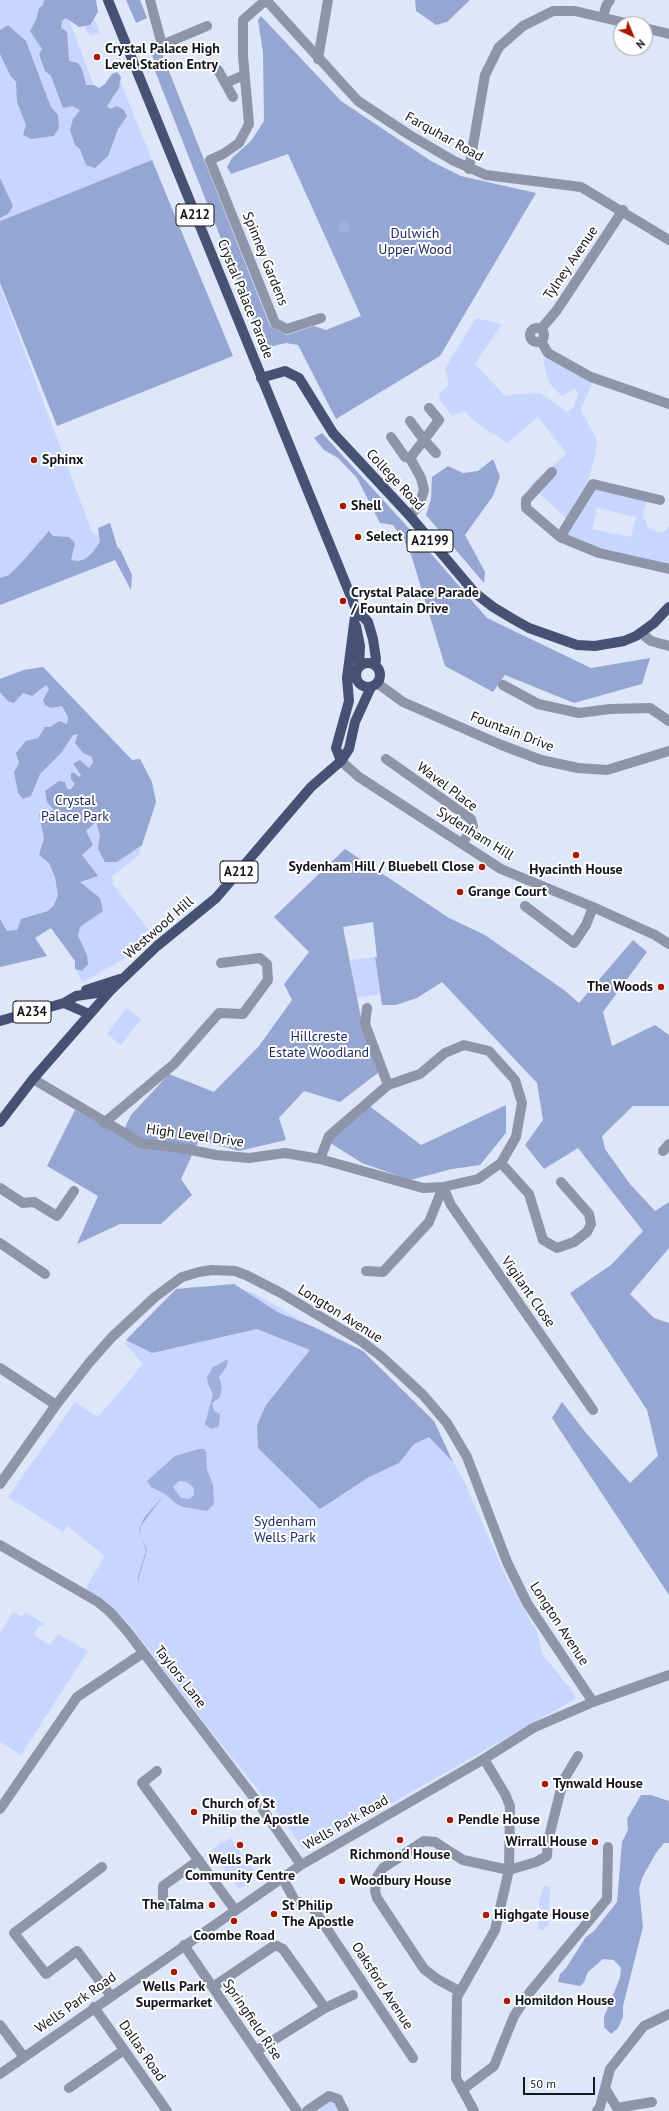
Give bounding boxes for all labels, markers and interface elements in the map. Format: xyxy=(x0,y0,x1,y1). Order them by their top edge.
north arrow xyxy=(613,16,653,56)
text: N xyxy=(633,36,648,51)
place label: Crystal Palace High Level Station Entry xyxy=(105,41,220,74)
marker: Crystal Palace High Level Station Entry xyxy=(92,52,102,62)
street label: Farquhar Road xyxy=(402,109,486,165)
road number: A212 xyxy=(176,204,214,226)
street label: Spinney Gardens xyxy=(239,210,291,308)
street label: Tylney Avenue xyxy=(540,223,602,303)
park label: Dulwich Upper Wood xyxy=(378,226,452,258)
street label: Crystal Palace Parade xyxy=(213,237,277,361)
street label: College Road xyxy=(362,446,428,514)
place label: Sphinx xyxy=(42,452,83,468)
marker: Sphinx xyxy=(29,455,39,465)
place label: Shell xyxy=(351,498,381,514)
marker: Shell xyxy=(338,501,348,511)
place label: Select xyxy=(366,529,403,545)
road number: A2199 xyxy=(407,530,453,552)
marker: Select xyxy=(353,532,363,542)
place label: Crystal Palace Parade / Fountain Drive xyxy=(351,585,479,618)
marker: Crystal Palace Parade / Fountain Drive xyxy=(338,596,348,606)
street label: Fountain Drive xyxy=(468,708,556,756)
street label: Wavel Place xyxy=(413,759,481,815)
park label: Crystal Palace Park xyxy=(41,793,109,826)
street label: Sydenham Hill xyxy=(434,804,516,864)
marker: Hyacinth House xyxy=(571,850,581,860)
place label: Sydenham Hill / Bluebell Close xyxy=(288,859,474,875)
road number: A212 xyxy=(220,861,258,883)
marker: Sydenham Hill / Bluebell Close xyxy=(477,862,487,872)
place label: Hyacinth House xyxy=(529,862,623,878)
place label: Grange Court xyxy=(468,884,547,900)
marker: Grange Court xyxy=(455,887,465,897)
street label: Westwood Hill xyxy=(121,893,197,963)
place label: The Woods xyxy=(587,979,653,995)
marker: The Woods xyxy=(656,982,666,992)
road number: A234 xyxy=(13,1001,51,1023)
park label: Hillcreste Estate Woodland xyxy=(269,1029,369,1062)
street label: High Level Drive xyxy=(145,1121,245,1151)
street label: Vigilant Close xyxy=(497,1253,559,1331)
street label: Longton Avenue xyxy=(295,1281,385,1347)
park label: Sydenham Wells Park xyxy=(254,1514,316,1546)
street label: Longton Avenue xyxy=(526,1579,592,1669)
street label: Taylors Lane xyxy=(150,1643,210,1711)
place label: Tynwald House xyxy=(553,1776,643,1792)
marker: Tynwald House xyxy=(540,1779,550,1789)
street label: Wells Park Road xyxy=(301,1792,391,1854)
place label: Church of St Philip the Apostle xyxy=(202,1796,309,1828)
marker: Church of St Philip the Apostle xyxy=(189,1807,199,1817)
place label: Pendle House xyxy=(458,1812,540,1828)
marker: Pendle House xyxy=(445,1815,455,1825)
place label: Wirrall House xyxy=(505,1834,587,1850)
marker: Richmond House xyxy=(395,1835,405,1845)
marker: Wirrall House xyxy=(590,1837,600,1847)
marker: Wells Park Community Centre xyxy=(235,1840,245,1850)
place label: Richmond House xyxy=(350,1847,450,1863)
place label: Wells Park Community Centre xyxy=(185,1852,295,1884)
place label: Woodbury House xyxy=(350,1873,451,1889)
marker: Woodbury House xyxy=(337,1876,347,1886)
place label: The Talma xyxy=(142,1897,204,1913)
place label: St Philip The Apostle xyxy=(282,1898,354,1930)
marker: The Talma xyxy=(207,1900,217,1910)
place label: Highgate House xyxy=(494,1907,589,1923)
marker: St Philip The Apostle xyxy=(269,1909,279,1919)
marker: Highgate House xyxy=(481,1910,491,1920)
marker: Coombe Road xyxy=(229,1916,239,1926)
place label: Coombe Road xyxy=(193,1928,275,1944)
street label: Oaksford Avenue xyxy=(348,1939,416,2033)
marker: Wells Park Supermarket xyxy=(169,1967,179,1977)
street label: Wells Park Road xyxy=(32,1969,120,2037)
street label: Springfield Rise xyxy=(219,1976,285,2064)
place label: Wells Park Supermarket xyxy=(136,1979,212,2012)
place label: Homildon House xyxy=(515,1993,614,2009)
marker: Homildon House xyxy=(502,1996,512,2006)
street label: Dallas Road xyxy=(115,2017,169,2085)
scale bar xyxy=(525,2069,597,2095)
text: 50 m xyxy=(530,2076,556,2091)

